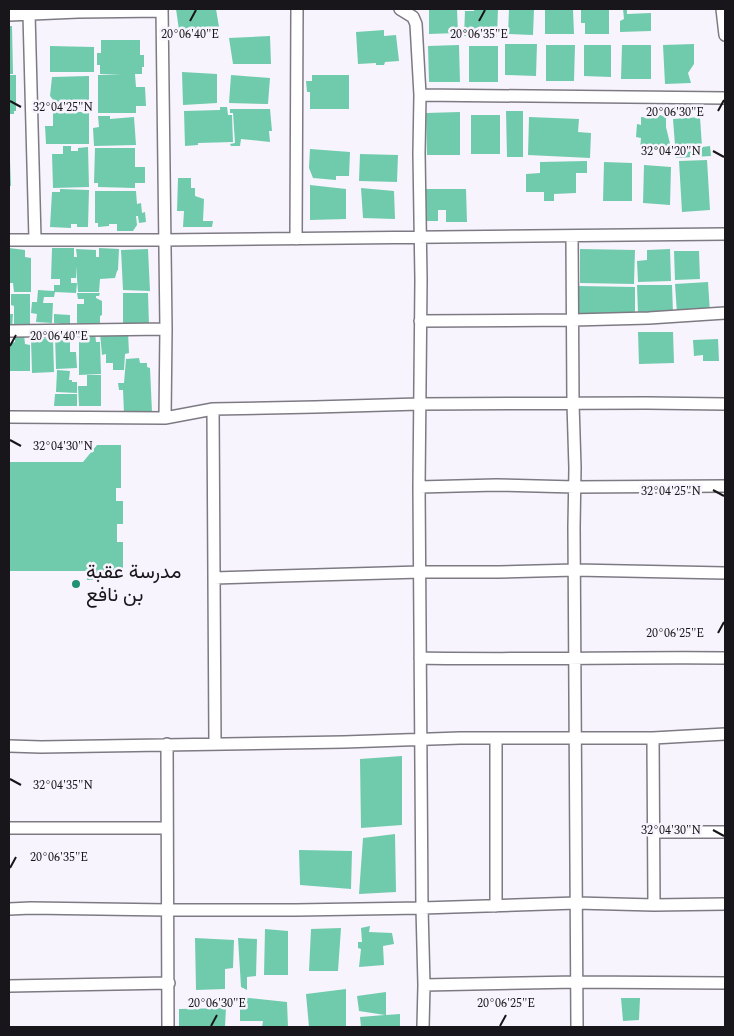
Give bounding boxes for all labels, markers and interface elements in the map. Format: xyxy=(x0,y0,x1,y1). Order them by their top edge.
text: 20°06'40"E xyxy=(161,25,219,44)
text: 20°06'35"E xyxy=(450,25,508,44)
text: 32°04'25"N xyxy=(33,98,93,117)
text: 20°06'30"E xyxy=(646,103,704,122)
text: 32°04'20"N xyxy=(641,142,701,161)
text: 20°06'40"E xyxy=(30,327,88,346)
text: 32°04'30"N xyxy=(33,437,93,456)
text: 32°04'25"N xyxy=(641,482,701,501)
place label: مدرسة عقبة بن نافع xyxy=(86,557,181,610)
marker: مدرسة عقبة بن نافع xyxy=(70,578,82,590)
text: 20°06'25"E xyxy=(646,624,704,643)
text: 32°04'35"N xyxy=(33,776,93,795)
text: 32°04'30"N xyxy=(641,821,701,840)
text: 20°06'35"E xyxy=(30,848,88,867)
text: 20°06'30"E xyxy=(188,994,246,1013)
text: 20°06'25"E xyxy=(477,994,535,1013)

